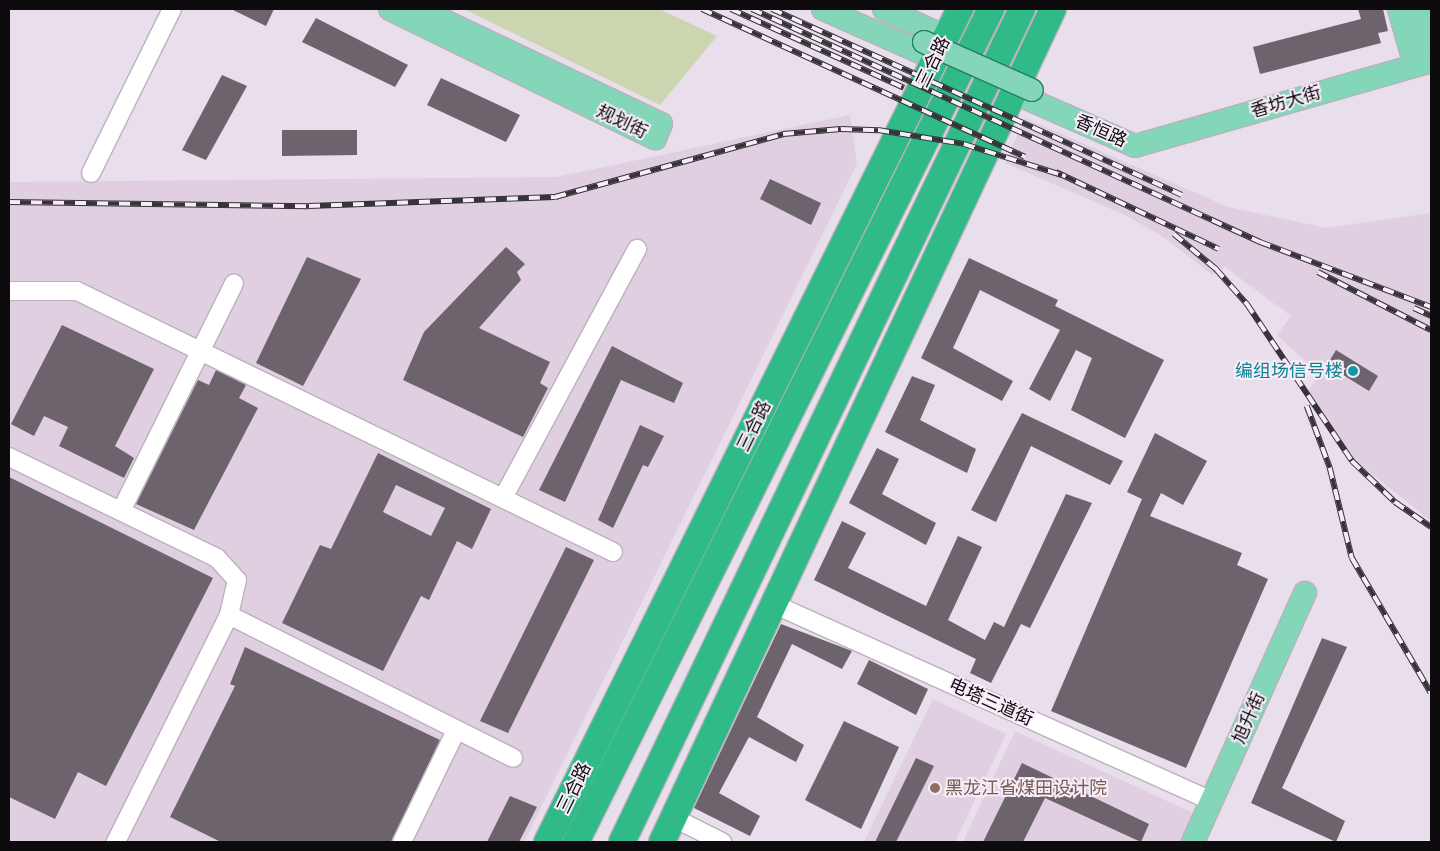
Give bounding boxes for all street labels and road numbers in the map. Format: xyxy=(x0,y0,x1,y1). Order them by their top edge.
street label: 三合路 xyxy=(911,33,955,91)
street label: 香坊大街 xyxy=(1248,82,1324,122)
street label: 规划街 xyxy=(593,100,651,144)
street label: 香恒路 xyxy=(1072,110,1130,152)
street label: 三合路 xyxy=(732,397,776,455)
street label: 电塔三道街 xyxy=(945,674,1037,730)
street label: 旭升街 xyxy=(1228,689,1270,747)
street label: 三合路 xyxy=(552,759,596,817)

